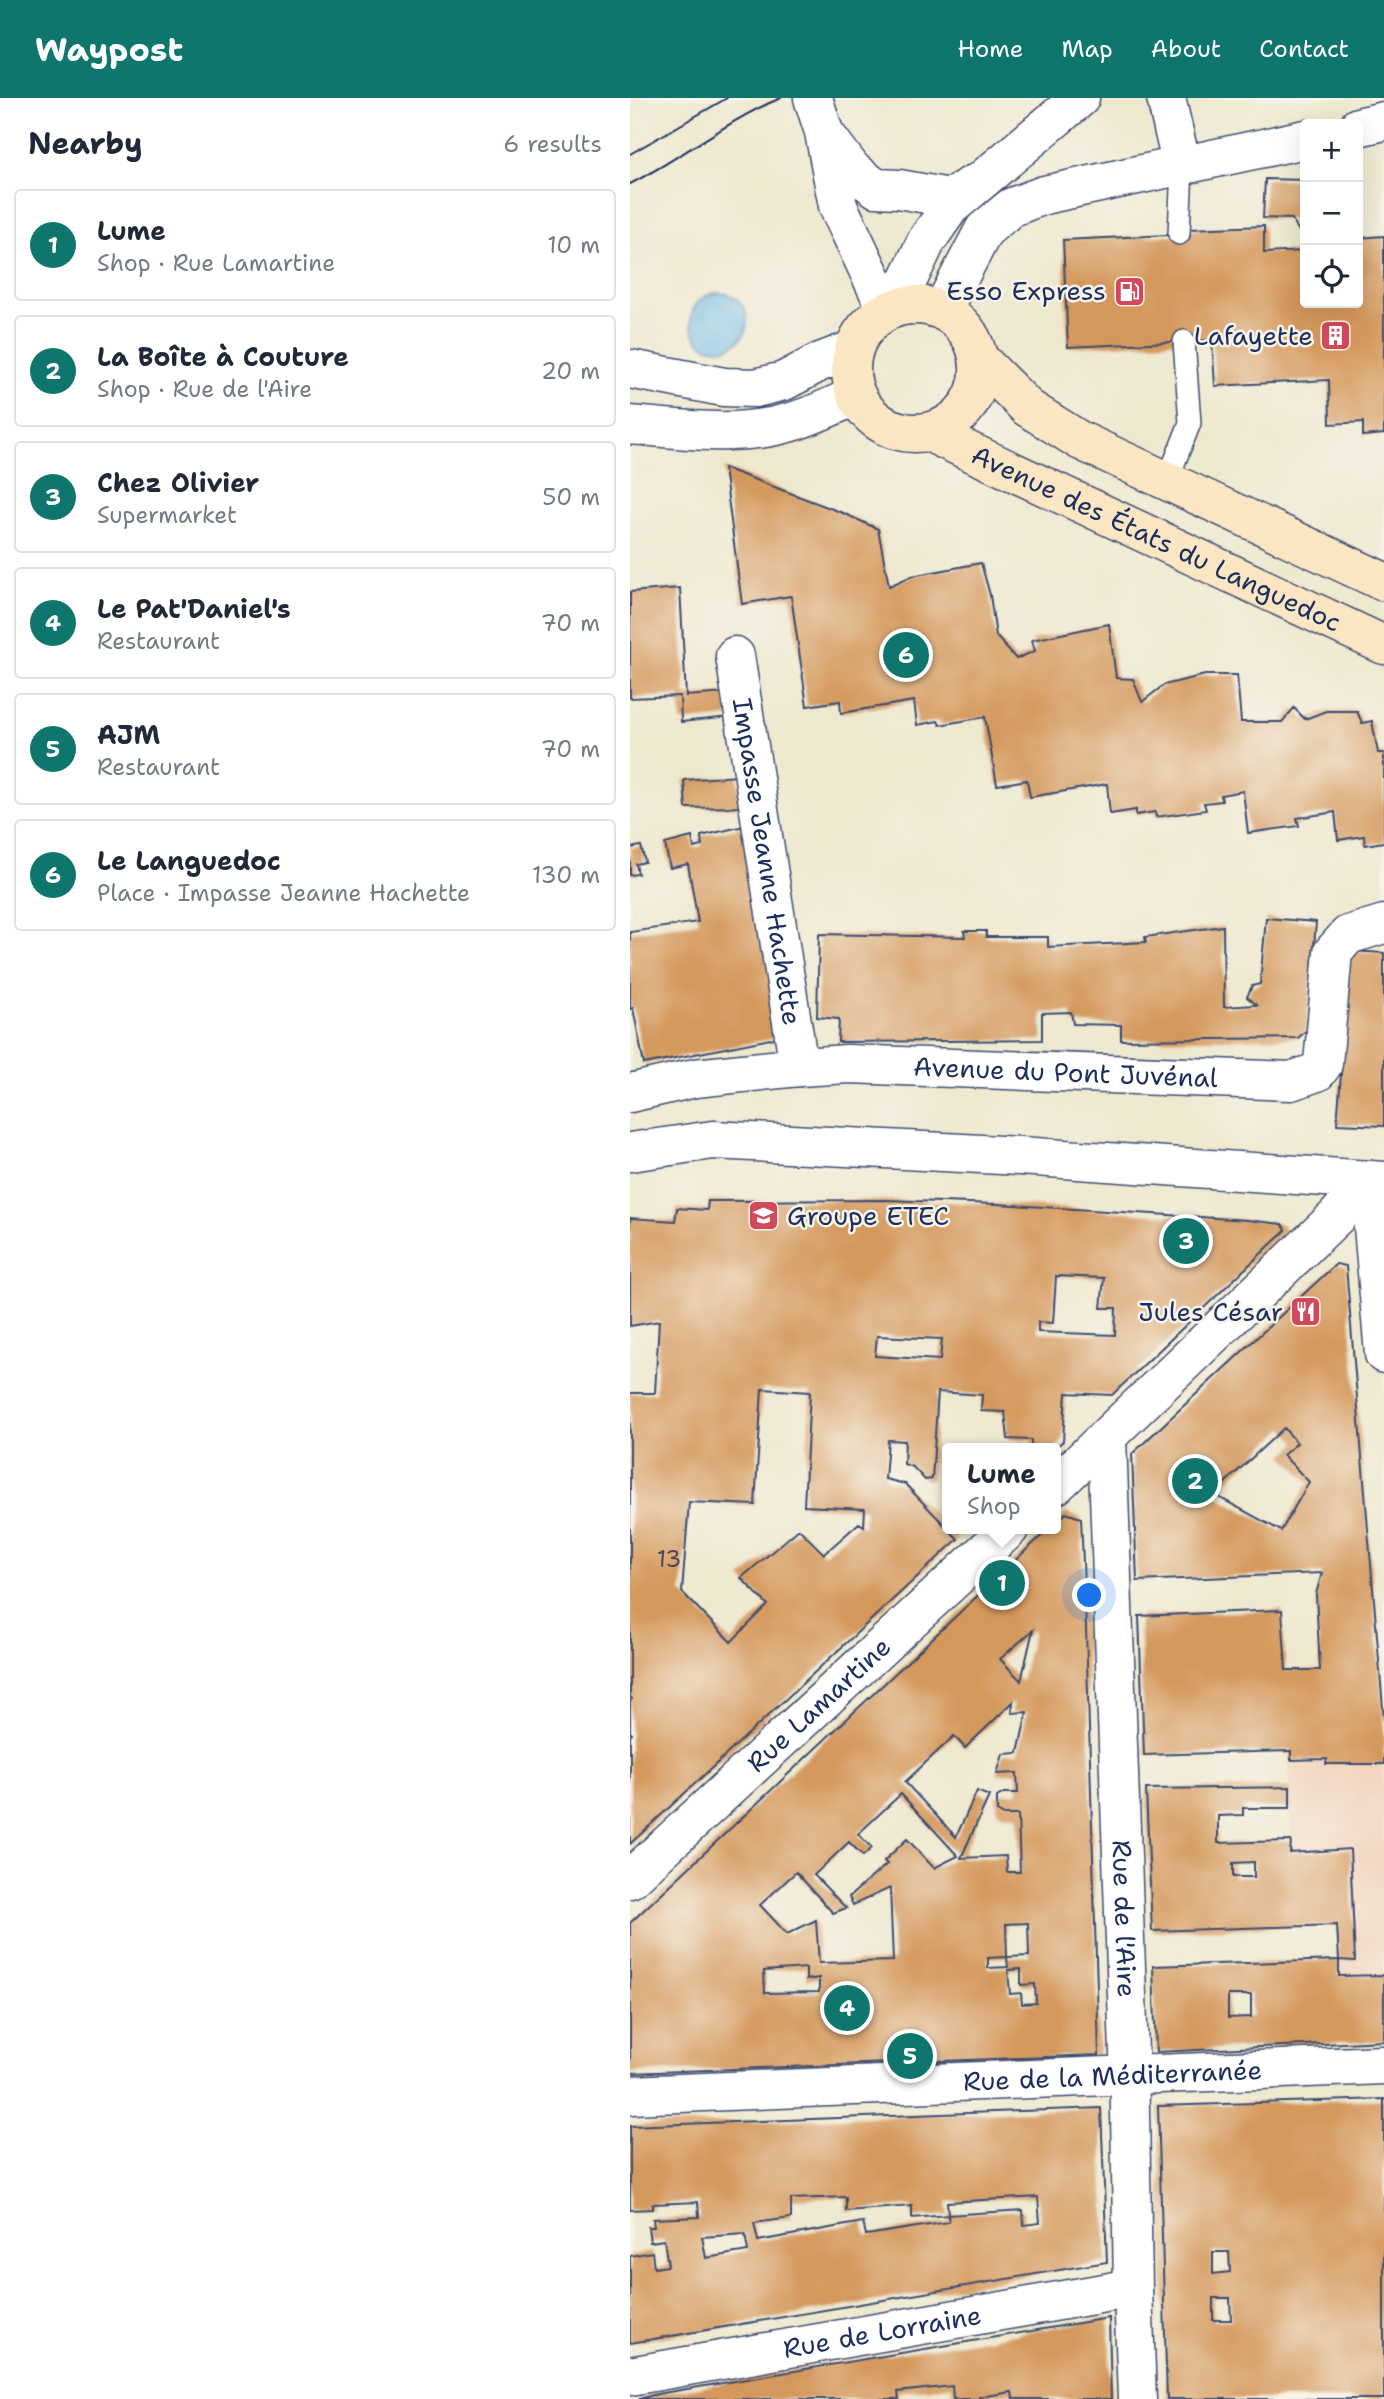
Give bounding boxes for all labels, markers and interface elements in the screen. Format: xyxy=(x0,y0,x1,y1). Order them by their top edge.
text: Waypost xyxy=(35,27,183,72)
text: Home xyxy=(957,33,1023,65)
text: Map xyxy=(1061,33,1113,65)
text: About xyxy=(1151,33,1221,65)
text: Contact xyxy=(1259,33,1349,65)
map controls xyxy=(1300,119,1363,308)
button: + xyxy=(1300,119,1363,182)
text: Nearby xyxy=(28,123,143,164)
text: 6 results xyxy=(503,129,602,159)
button: − xyxy=(1300,182,1363,245)
text: Lume xyxy=(97,213,166,248)
text: 1 xyxy=(48,230,58,260)
text: 10 m xyxy=(547,230,600,260)
button: locate xyxy=(1300,245,1363,308)
text: Shop · Rue Lamartine xyxy=(97,248,335,278)
place label: Esso Express xyxy=(946,273,1106,308)
fuel station icon: Esso Express xyxy=(1112,274,1146,308)
place label: Lafayette xyxy=(1194,318,1313,353)
building icon: Lafayette xyxy=(1319,319,1353,353)
text: La Boîte à Couture xyxy=(97,339,349,374)
text: 2 xyxy=(45,356,61,386)
text: 20 m xyxy=(541,356,600,386)
text: Shop · Rue de l'Aire xyxy=(97,374,312,404)
street label: Avenue des États du Languedoc xyxy=(966,437,1347,640)
text: Chez Olivier xyxy=(97,465,259,500)
text: 3 xyxy=(45,482,61,512)
text: 50 m xyxy=(542,482,600,512)
text: Supermarket xyxy=(97,500,237,530)
text: Le Pat'Daniel's xyxy=(97,591,291,626)
text: 4 xyxy=(45,608,61,638)
text: 70 m xyxy=(541,608,600,638)
text: Restaurant xyxy=(97,626,220,656)
pin: 6 xyxy=(883,629,929,681)
street label: Impasse Jeanne Hachette xyxy=(725,695,810,1027)
text: AJM xyxy=(97,717,160,752)
text: 5 xyxy=(46,734,60,764)
text: 70 m xyxy=(541,734,600,764)
text: Restaurant xyxy=(97,752,220,782)
text: Le Languedoc xyxy=(97,843,281,878)
text: 6 xyxy=(45,860,61,890)
text: 130 m xyxy=(532,860,600,890)
text: Place · Impasse Jeanne Hachette xyxy=(97,878,470,908)
street label: Avenue du Pont Juvénal xyxy=(913,1049,1219,1095)
place label: Groupe ETEC xyxy=(787,1198,949,1233)
school or university icon: Groupe ETEC xyxy=(747,1199,781,1233)
pin: 3 xyxy=(1163,1215,1209,1267)
place label: Jules César xyxy=(1138,1294,1283,1329)
restaurant icon: Jules César xyxy=(1289,1295,1323,1329)
popup xyxy=(942,1443,1061,1534)
pin: 2 xyxy=(1172,1455,1218,1507)
text: Lume xyxy=(967,1456,1036,1491)
text: Shop xyxy=(967,1491,1021,1521)
house number: 13 xyxy=(657,1544,681,1574)
pin: 1 xyxy=(979,1557,1025,1609)
your location xyxy=(1072,1578,1106,1612)
street label: Rue Lamartine xyxy=(739,1629,898,1780)
street label: Rue de l'Aire xyxy=(1104,1839,1145,1998)
pin: 4 xyxy=(824,1982,870,2034)
pin: 5 xyxy=(887,2030,933,2082)
street label: Rue de la Méditerranée xyxy=(962,2052,1263,2099)
street label: Rue de Lorraine xyxy=(780,2297,984,2366)

